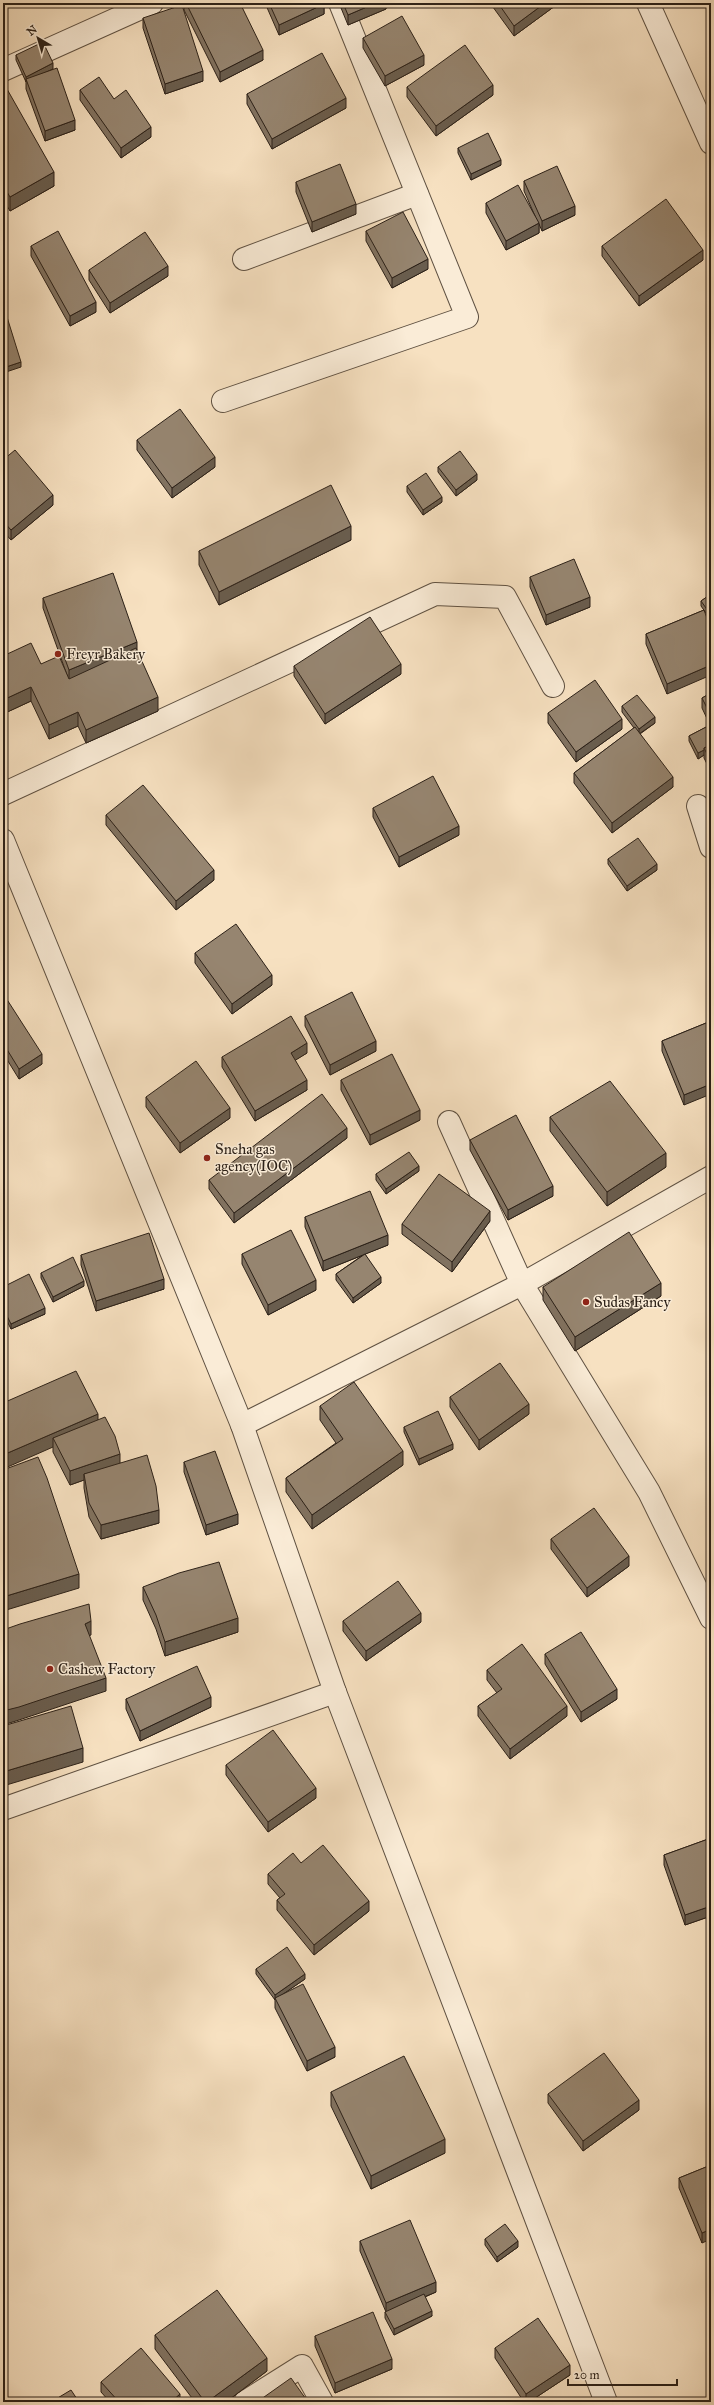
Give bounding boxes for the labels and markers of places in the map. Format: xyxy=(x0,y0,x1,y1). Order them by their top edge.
place label: Freyr Bakery xyxy=(66,645,146,663)
marker: Freyr Bakery xyxy=(53,649,63,659)
place label: Sneha gas agency(IOC) xyxy=(215,1140,292,1176)
marker: Sneha gas agency(IOC) xyxy=(202,1153,212,1163)
place label: Sudas Fancy xyxy=(594,1293,671,1311)
marker: Sudas Fancy xyxy=(581,1297,591,1307)
place label: Cashew Factory xyxy=(58,1660,156,1678)
marker: Cashew Factory xyxy=(45,1664,55,1674)

